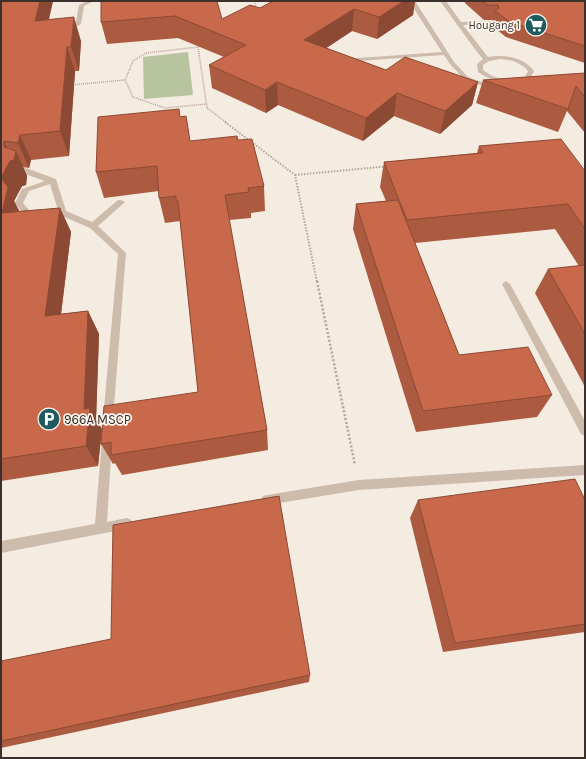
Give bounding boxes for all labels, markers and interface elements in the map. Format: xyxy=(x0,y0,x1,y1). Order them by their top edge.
supermarket icon: Hougang 1 xyxy=(523,12,549,38)
place label: Hougang 1 xyxy=(469,19,520,32)
parking icon: 966A MSCP xyxy=(36,406,62,432)
place label: 966A MSCP xyxy=(64,412,131,427)

